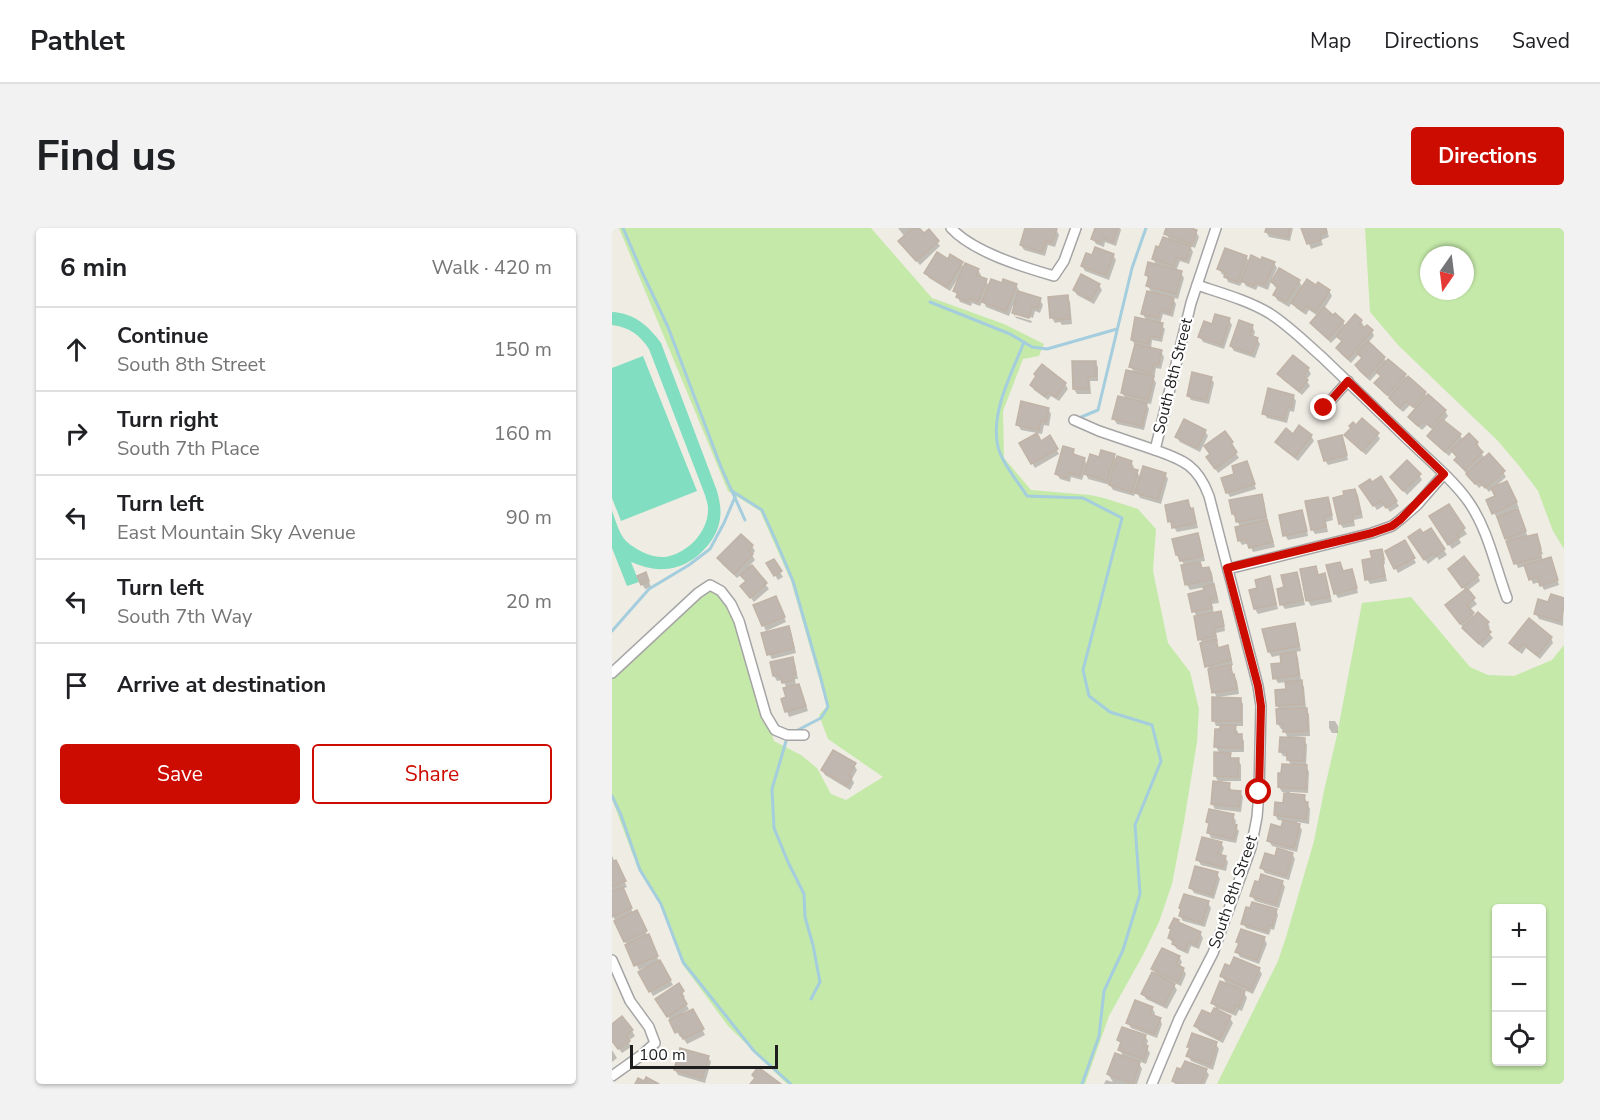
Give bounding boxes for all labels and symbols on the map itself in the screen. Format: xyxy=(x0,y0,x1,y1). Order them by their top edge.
north arrow xyxy=(1420,246,1474,300)
street label: South 8th Street xyxy=(1148,315,1198,436)
route end xyxy=(1310,394,1336,420)
route start xyxy=(1245,778,1271,804)
street label: South 8th Street xyxy=(1203,832,1263,952)
scale bar xyxy=(630,1042,778,1070)

